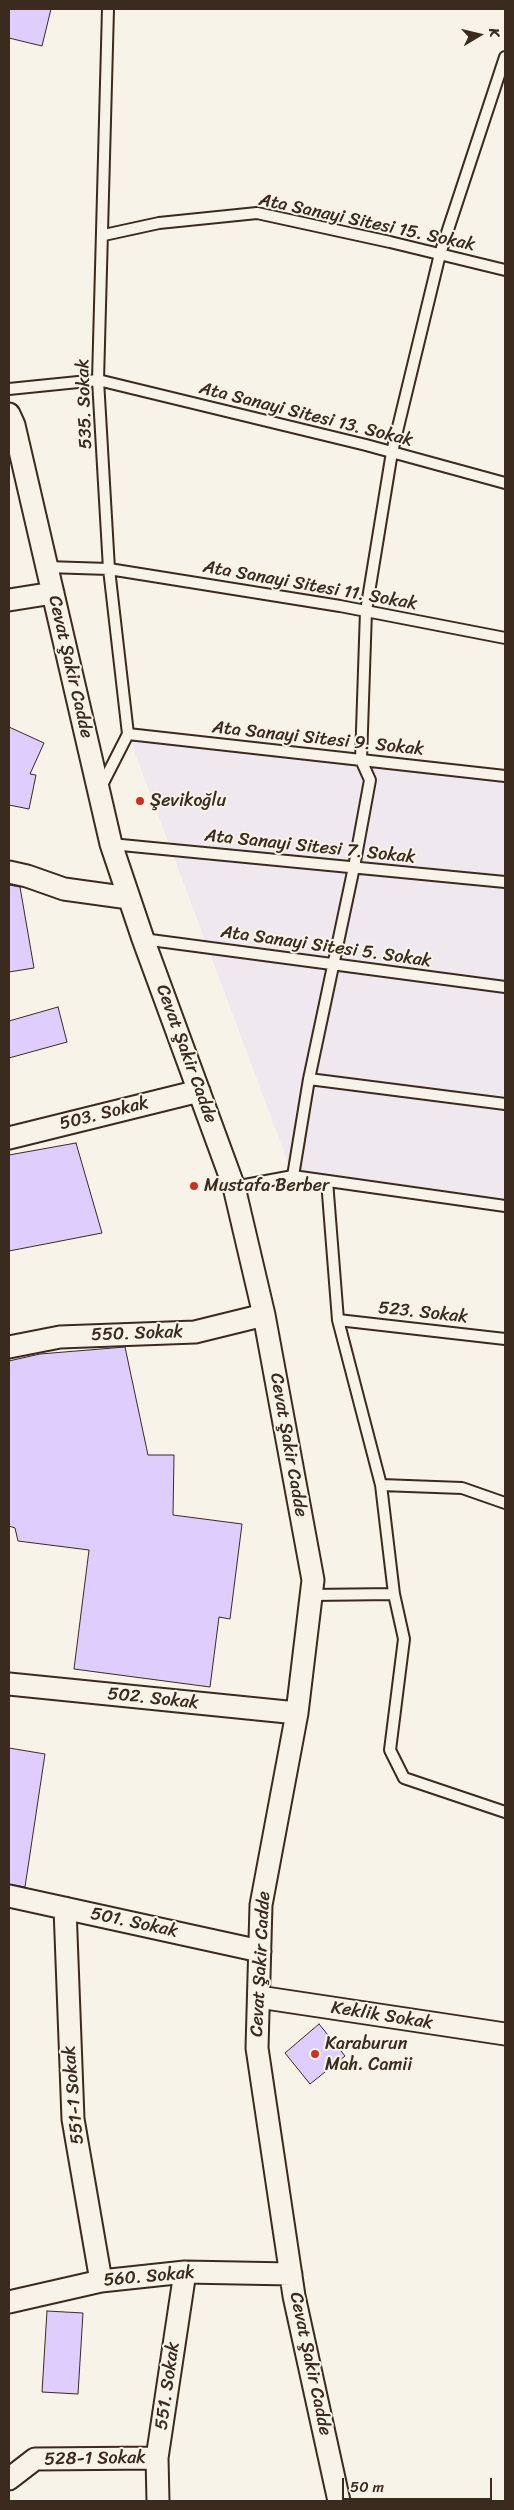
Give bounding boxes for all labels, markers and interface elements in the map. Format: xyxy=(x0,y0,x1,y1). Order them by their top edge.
north arrow xyxy=(454,10,504,60)
text: K xyxy=(481,26,507,39)
street label: Ata Sanayi Sitesi 15. Sokak xyxy=(257,190,477,256)
street label: 535. Sokak xyxy=(73,358,97,450)
street label: Ata Sanayi Sitesi 13. Sokak xyxy=(197,378,415,452)
street label: Ata Sanayi Sitesi 11. Sokak xyxy=(201,557,419,615)
street label: Cevat Şakir Cadde xyxy=(43,594,97,740)
street label: Ata Sanayi Sitesi 9. Sokak xyxy=(211,717,425,761)
place label: Şevikoğlu xyxy=(150,790,226,812)
marker: Şevikoğlu xyxy=(134,795,146,807)
street label: Ata Sanayi Sitesi 7. Sokak xyxy=(204,825,416,869)
street label: Ata Sanayi Sitesi 5. Sokak xyxy=(219,922,433,972)
street label: Cevat Şakir Cadde xyxy=(151,982,221,1126)
street label: 503. Sokak xyxy=(57,1093,151,1135)
place label: Mustafa Berber xyxy=(204,1175,329,1197)
marker: Mustafa Berber xyxy=(188,1180,200,1192)
street label: 523. Sokak xyxy=(377,1298,469,1328)
street label: 550. Sokak xyxy=(91,1322,183,1346)
street label: Cevat Şakir Cadde xyxy=(265,1371,311,1519)
street label: 502. Sokak xyxy=(106,1683,200,1715)
street label: Cevat Şakir Cadde xyxy=(246,1891,276,2037)
street label: 501. Sokak xyxy=(88,1903,180,1943)
street label: Keklik Sokak xyxy=(330,1997,434,2035)
place label: Karaburun Mah. Camii xyxy=(325,2033,412,2076)
street label: 551-1 Sokak xyxy=(59,2045,89,2145)
marker: Karaburun Mah. Camii xyxy=(309,2048,321,2060)
street label: 560. Sokak xyxy=(103,2262,195,2292)
street label: Cevat Şakir Cadde xyxy=(284,2290,336,2438)
street label: 551. Sokak xyxy=(151,2341,185,2431)
street label: 528-1 Sokak xyxy=(44,2447,146,2471)
scale bar xyxy=(344,2468,494,2500)
text: 50 m xyxy=(350,2474,384,2500)

